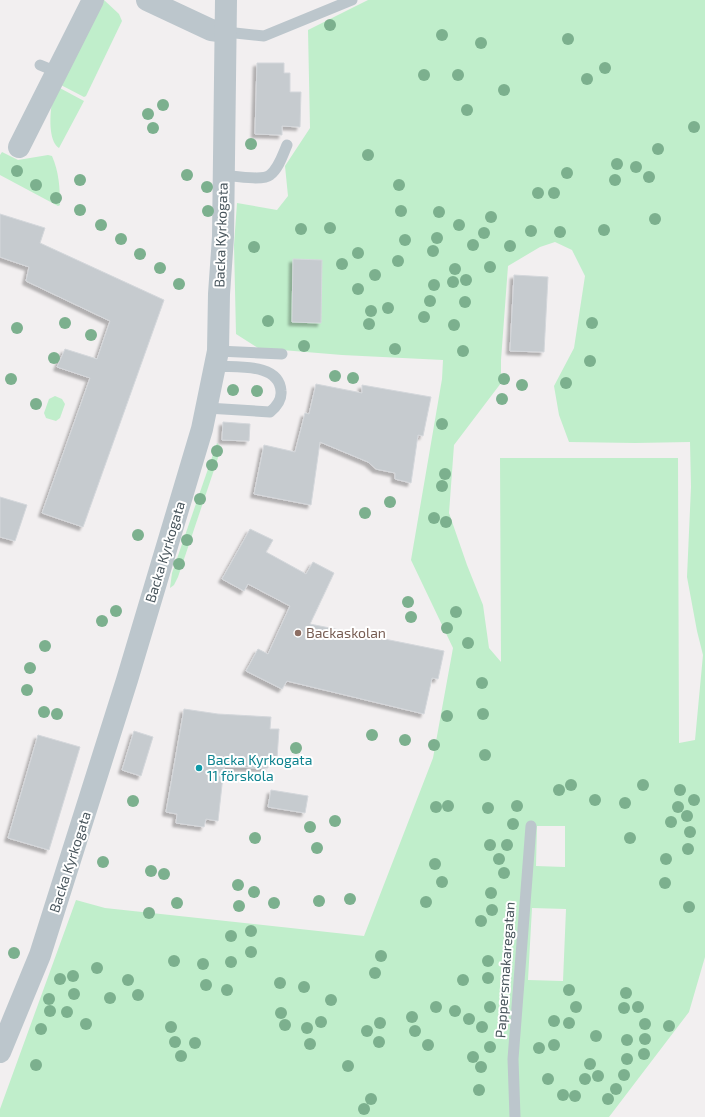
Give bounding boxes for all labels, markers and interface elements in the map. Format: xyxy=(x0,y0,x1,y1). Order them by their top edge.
street label: Backa Kyrkogata xyxy=(210,182,231,288)
street label: Backa Kyrkogata xyxy=(141,499,188,605)
place label: Backaskolan xyxy=(306,624,386,641)
marker: Backaskolan xyxy=(293,628,303,638)
place label: Backa Kyrkogata 11 förskola xyxy=(207,751,312,784)
marker: Backa Kyrkogata 11 förskola xyxy=(194,763,204,773)
street label: Backa Kyrkogata xyxy=(45,809,94,915)
street label: Pappersmakaregatan xyxy=(491,901,518,1039)

